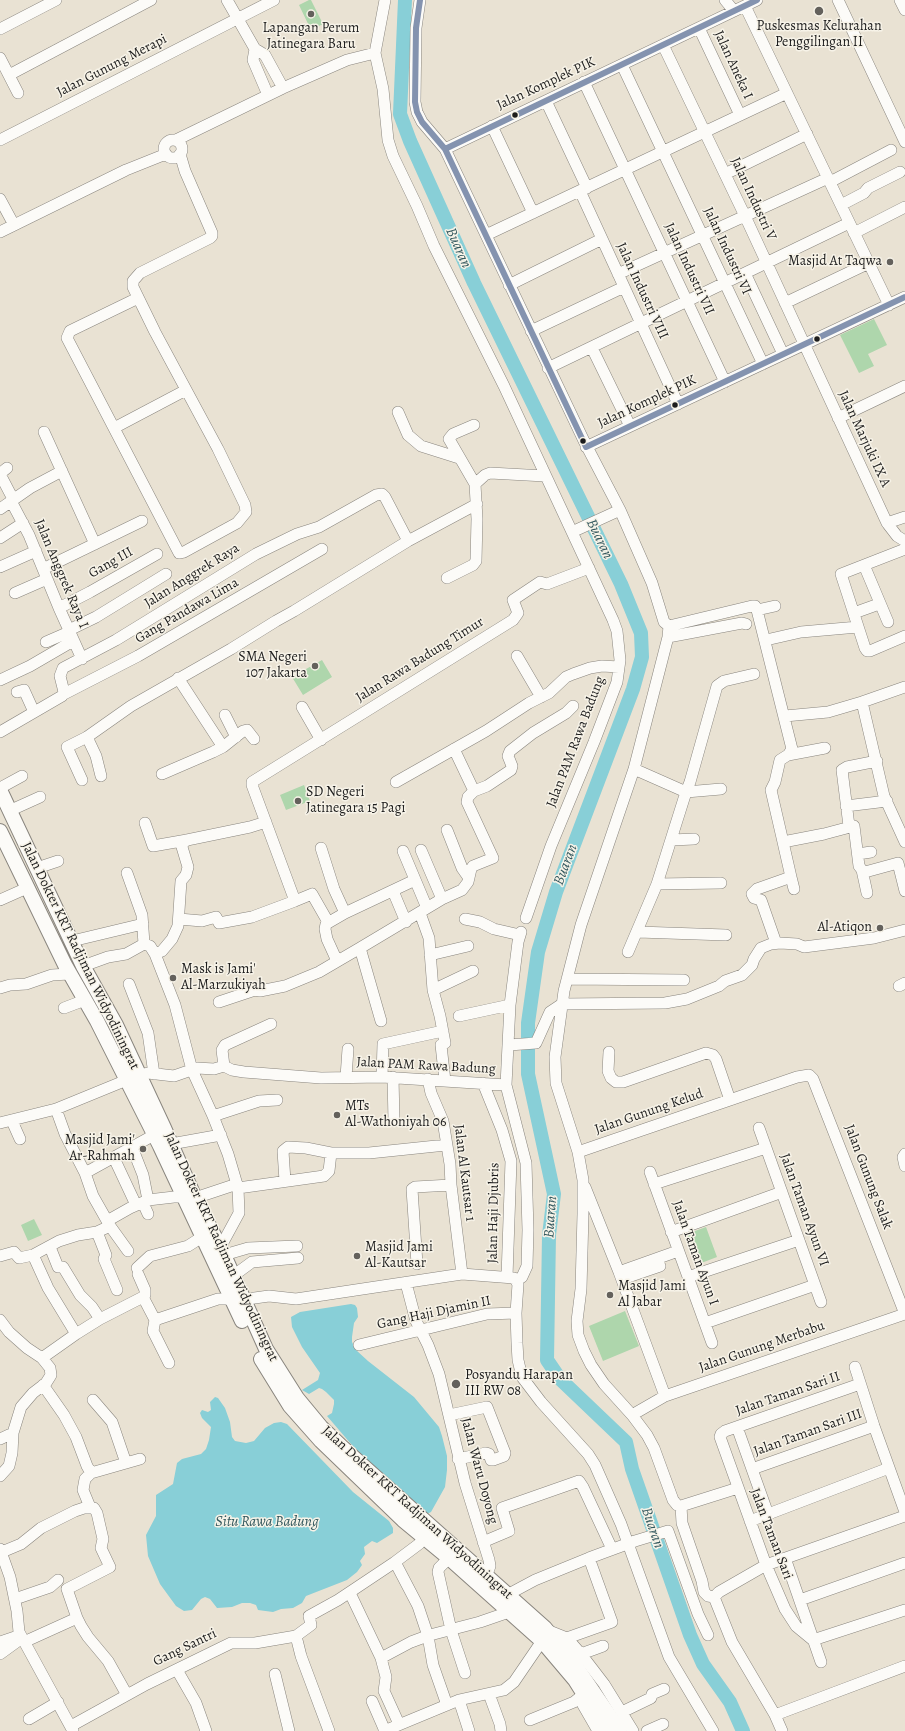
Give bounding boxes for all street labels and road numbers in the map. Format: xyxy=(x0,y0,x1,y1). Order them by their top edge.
street label: Jalan Aneka I xyxy=(710,28,756,102)
street label: Jalan Gunung Merapi xyxy=(54,31,170,101)
street label: Jalan Komplek PIK xyxy=(494,54,598,114)
street label: Jalan Industri V xyxy=(726,155,780,243)
street label: Jalan Industri VI xyxy=(699,205,755,297)
street label: Jalan Industri VII xyxy=(660,220,718,318)
street label: Jalan Industri VIII xyxy=(612,240,672,342)
street label: Jalan Komplek PIK xyxy=(595,372,699,432)
street label: Jalan Marjuki IX A xyxy=(834,388,894,490)
street label: Jalan Anggrek Raya I xyxy=(30,517,92,631)
street label: Jalan Anggrek Raya xyxy=(141,540,243,612)
street label: Gang III xyxy=(86,544,136,582)
street label: Gang Pandawa Lima xyxy=(132,575,242,647)
street label: Jalan Rawa Badung Timur xyxy=(353,614,487,706)
street label: Jalan PAM Rawa Badung xyxy=(543,674,609,810)
street label: Jalan Dokter KRT Radjiman Widyodiningrat xyxy=(17,839,143,1073)
street label: Jalan PAM Rawa Badung xyxy=(356,1054,496,1078)
street label: Jalan Gunung Kelud xyxy=(593,1086,705,1138)
street label: Jalan Gunung Salak xyxy=(840,1122,896,1232)
street label: Jalan Al Kautsar 1 xyxy=(450,1124,478,1222)
street label: Jalan Dokter KRT Radjiman Widyodiningrat xyxy=(160,1130,282,1364)
street label: Jalan Taman Ayun VI xyxy=(776,1151,832,1269)
street label: Jalan Haji Djubris xyxy=(485,1162,503,1264)
street label: Jalan Taman Ayun I xyxy=(668,1198,722,1308)
street label: Gang Haji Djamin II xyxy=(375,1293,493,1333)
street label: Jalan Gunung Merbabu xyxy=(697,1318,827,1376)
street label: Jalan Taman Sari II xyxy=(734,1368,842,1420)
street label: Jalan Taman Sari III xyxy=(752,1406,864,1460)
street label: Jalan Waru Doyong xyxy=(457,1416,501,1526)
street label: Jalan Dokter KRT Radjiman Widyodiningrat xyxy=(318,1423,516,1603)
street label: Jalan Taman Sari xyxy=(746,1486,796,1582)
street label: Gang Santri xyxy=(151,1625,219,1671)

